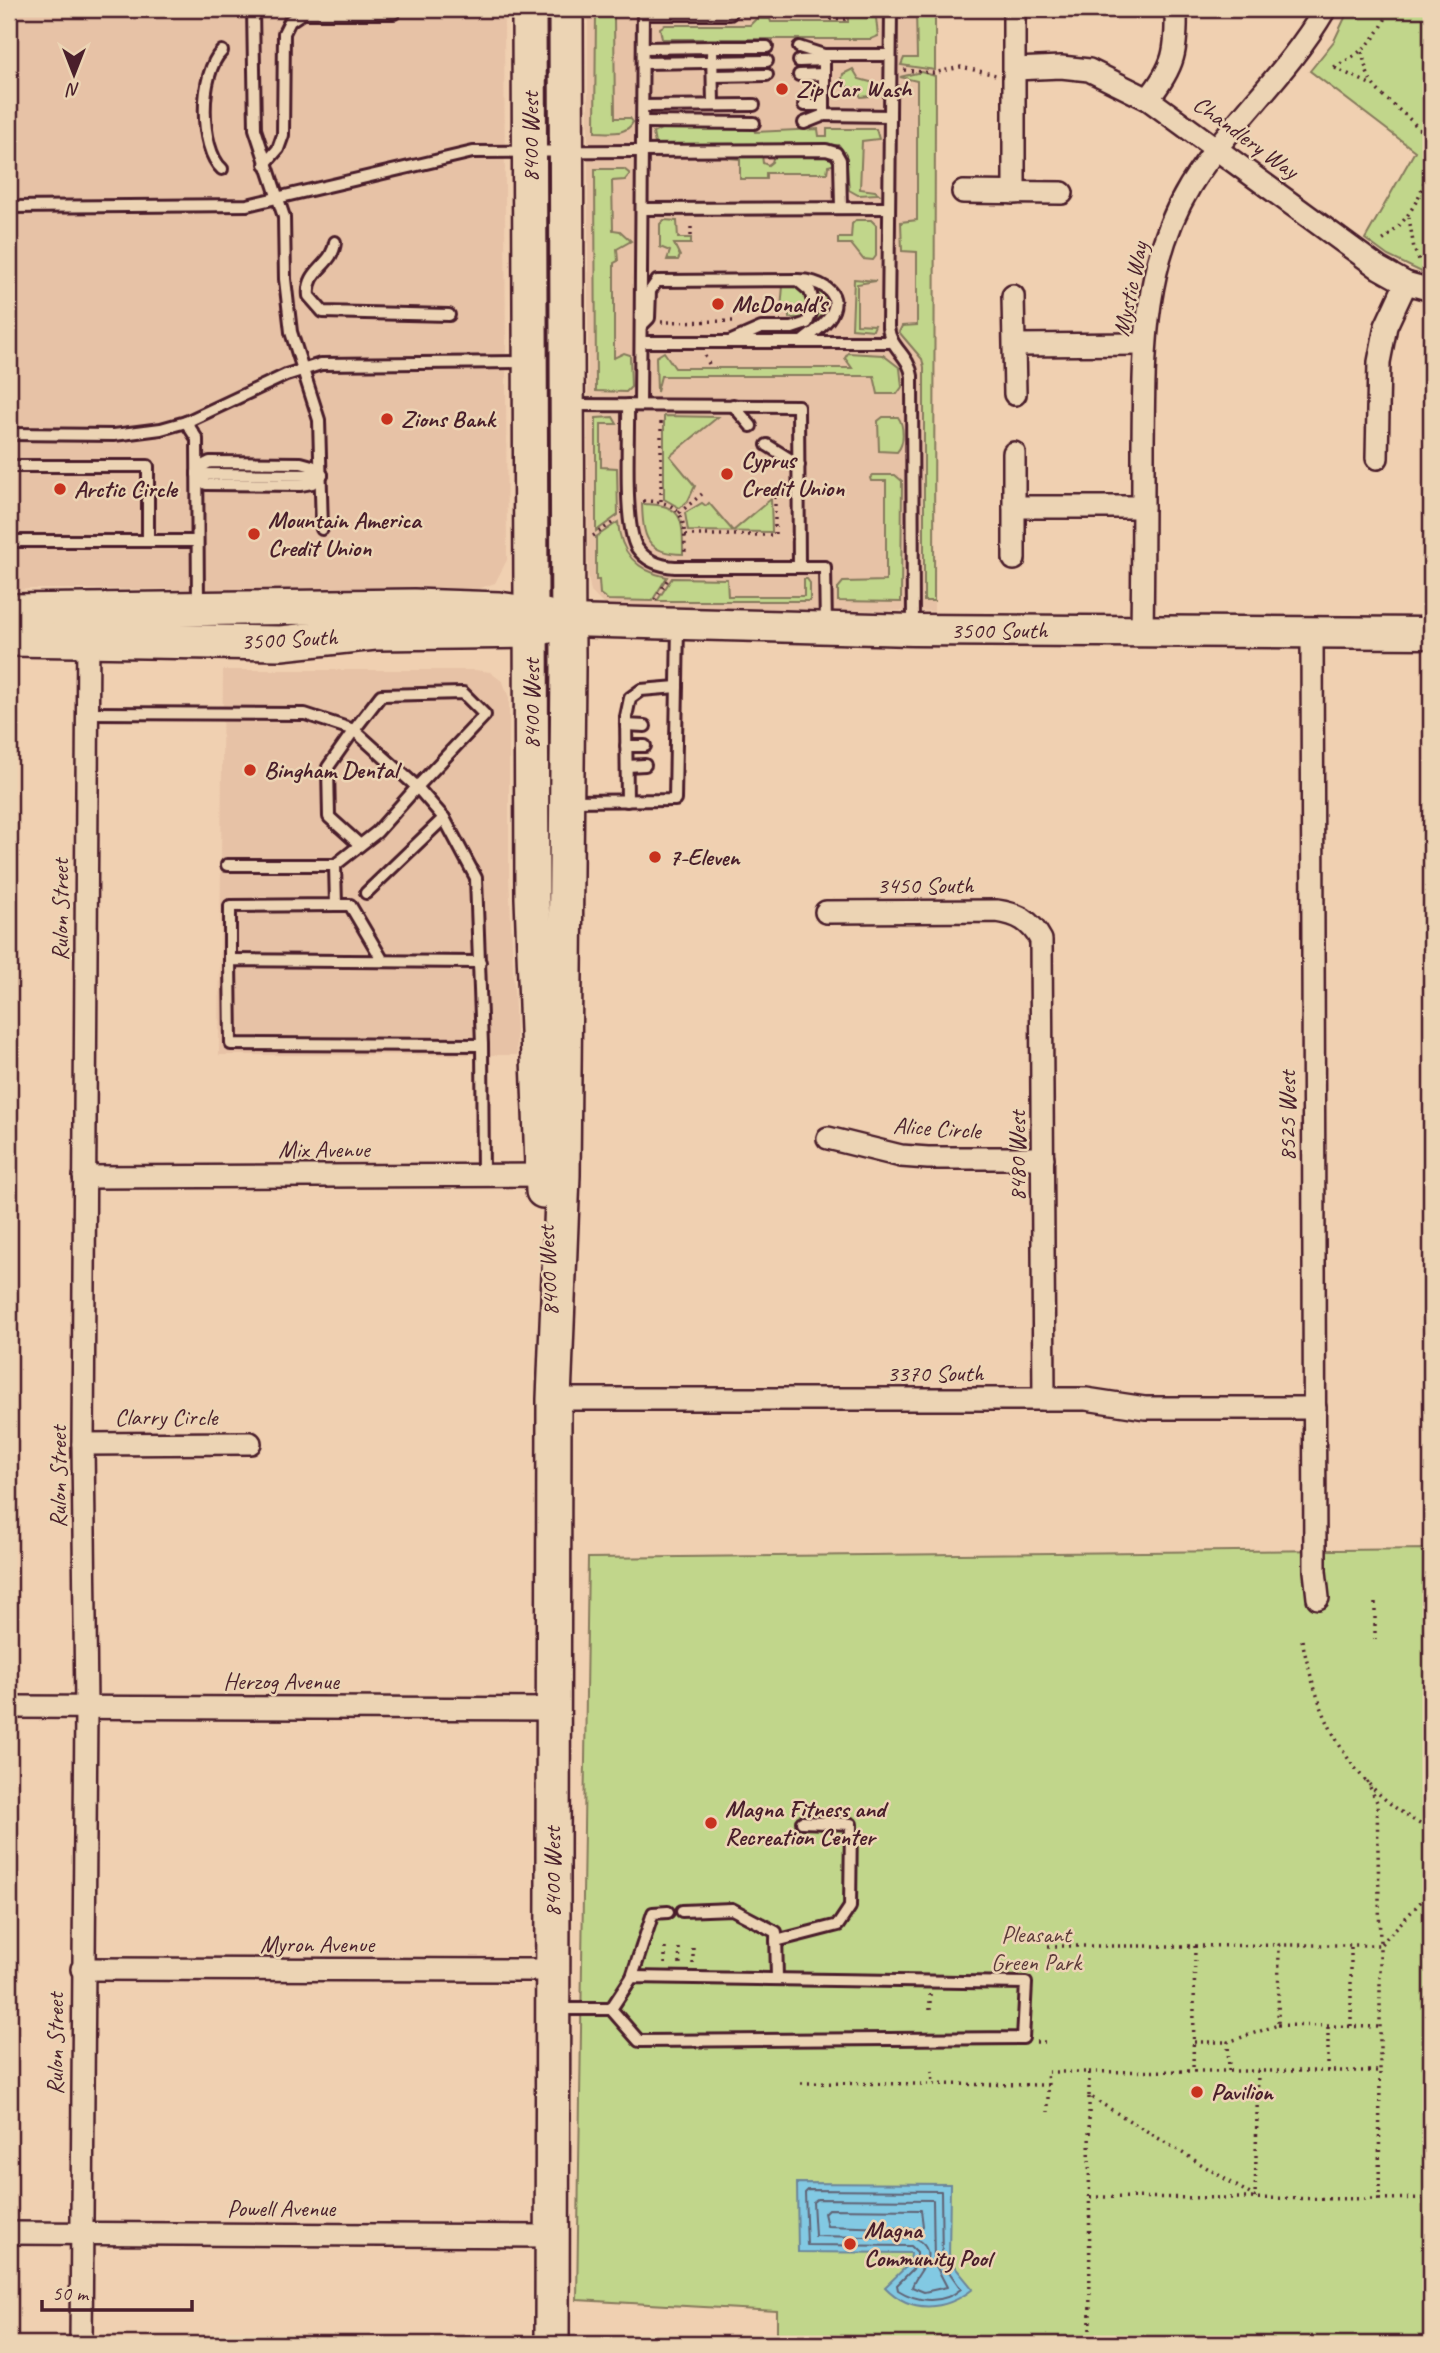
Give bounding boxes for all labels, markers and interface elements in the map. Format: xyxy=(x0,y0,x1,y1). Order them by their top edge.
north arrow xyxy=(38,38,108,108)
place label: Zip Car Wash xyxy=(796,74,913,104)
text: N xyxy=(65,78,80,102)
marker: Zip Car Wash xyxy=(774,81,790,97)
street label: Chandlery Way xyxy=(1187,89,1306,186)
street label: 8400 West xyxy=(515,90,545,182)
street label: Mystic Way xyxy=(1105,238,1155,339)
place label: McDonald's xyxy=(732,289,830,319)
marker: McDonald's xyxy=(710,296,726,312)
place label: Zions Bank xyxy=(401,404,497,434)
marker: Zions Bank xyxy=(379,411,395,427)
place label: Cyprus Credit Union xyxy=(741,445,845,503)
marker: Cyprus Credit Union xyxy=(719,466,735,482)
place label: Arctic Circle xyxy=(74,474,179,504)
marker: Arctic Circle xyxy=(52,481,68,497)
place label: Mountain America Credit Union xyxy=(268,505,423,563)
marker: Mountain America Credit Union xyxy=(246,526,262,542)
street label: 3500 South xyxy=(951,615,1048,645)
street label: 3500 South xyxy=(240,621,339,657)
street label: 8400 West xyxy=(516,657,546,749)
place label: Bingham Dental xyxy=(264,755,402,785)
marker: Bingham Dental xyxy=(242,762,258,778)
place label: 7-Eleven xyxy=(669,842,742,872)
marker: 7-Eleven xyxy=(647,849,663,865)
street label: Rulon Street xyxy=(45,857,75,961)
street label: 3450 South xyxy=(877,870,974,900)
street label: 8525 West xyxy=(1272,1069,1302,1161)
street label: 8480 West xyxy=(1002,1109,1032,1201)
street label: Alice Circle xyxy=(892,1110,984,1146)
street label: Mix Avenue xyxy=(278,1134,372,1164)
street label: 8400 West xyxy=(531,1223,565,1317)
street label: 3370 South xyxy=(887,1358,984,1388)
street label: Clarry Circle xyxy=(115,1402,219,1432)
street label: Rulon Street xyxy=(43,1424,73,1528)
street label: Herzog Avenue xyxy=(223,1666,341,1696)
place label: Magna Fitness and Recreation Center xyxy=(725,1794,889,1852)
marker: Magna Fitness and Recreation Center xyxy=(703,1815,719,1831)
street label: 8400 West xyxy=(537,1825,567,1917)
park label: Pleasant Green Park xyxy=(991,1919,1083,1977)
street label: Myron Avenue xyxy=(260,1929,376,1959)
street label: Rulon Street xyxy=(40,1991,70,2095)
place label: Pavilion xyxy=(1211,2077,1275,2107)
marker: Pavilion xyxy=(1189,2084,1205,2100)
street label: Powell Avenue xyxy=(227,2193,337,2223)
place label: Magna Community Pool xyxy=(864,2215,996,2273)
marker: Magna Community Pool xyxy=(842,2236,858,2252)
scale bar xyxy=(42,2269,192,2313)
text: 50 m xyxy=(52,2280,90,2306)

